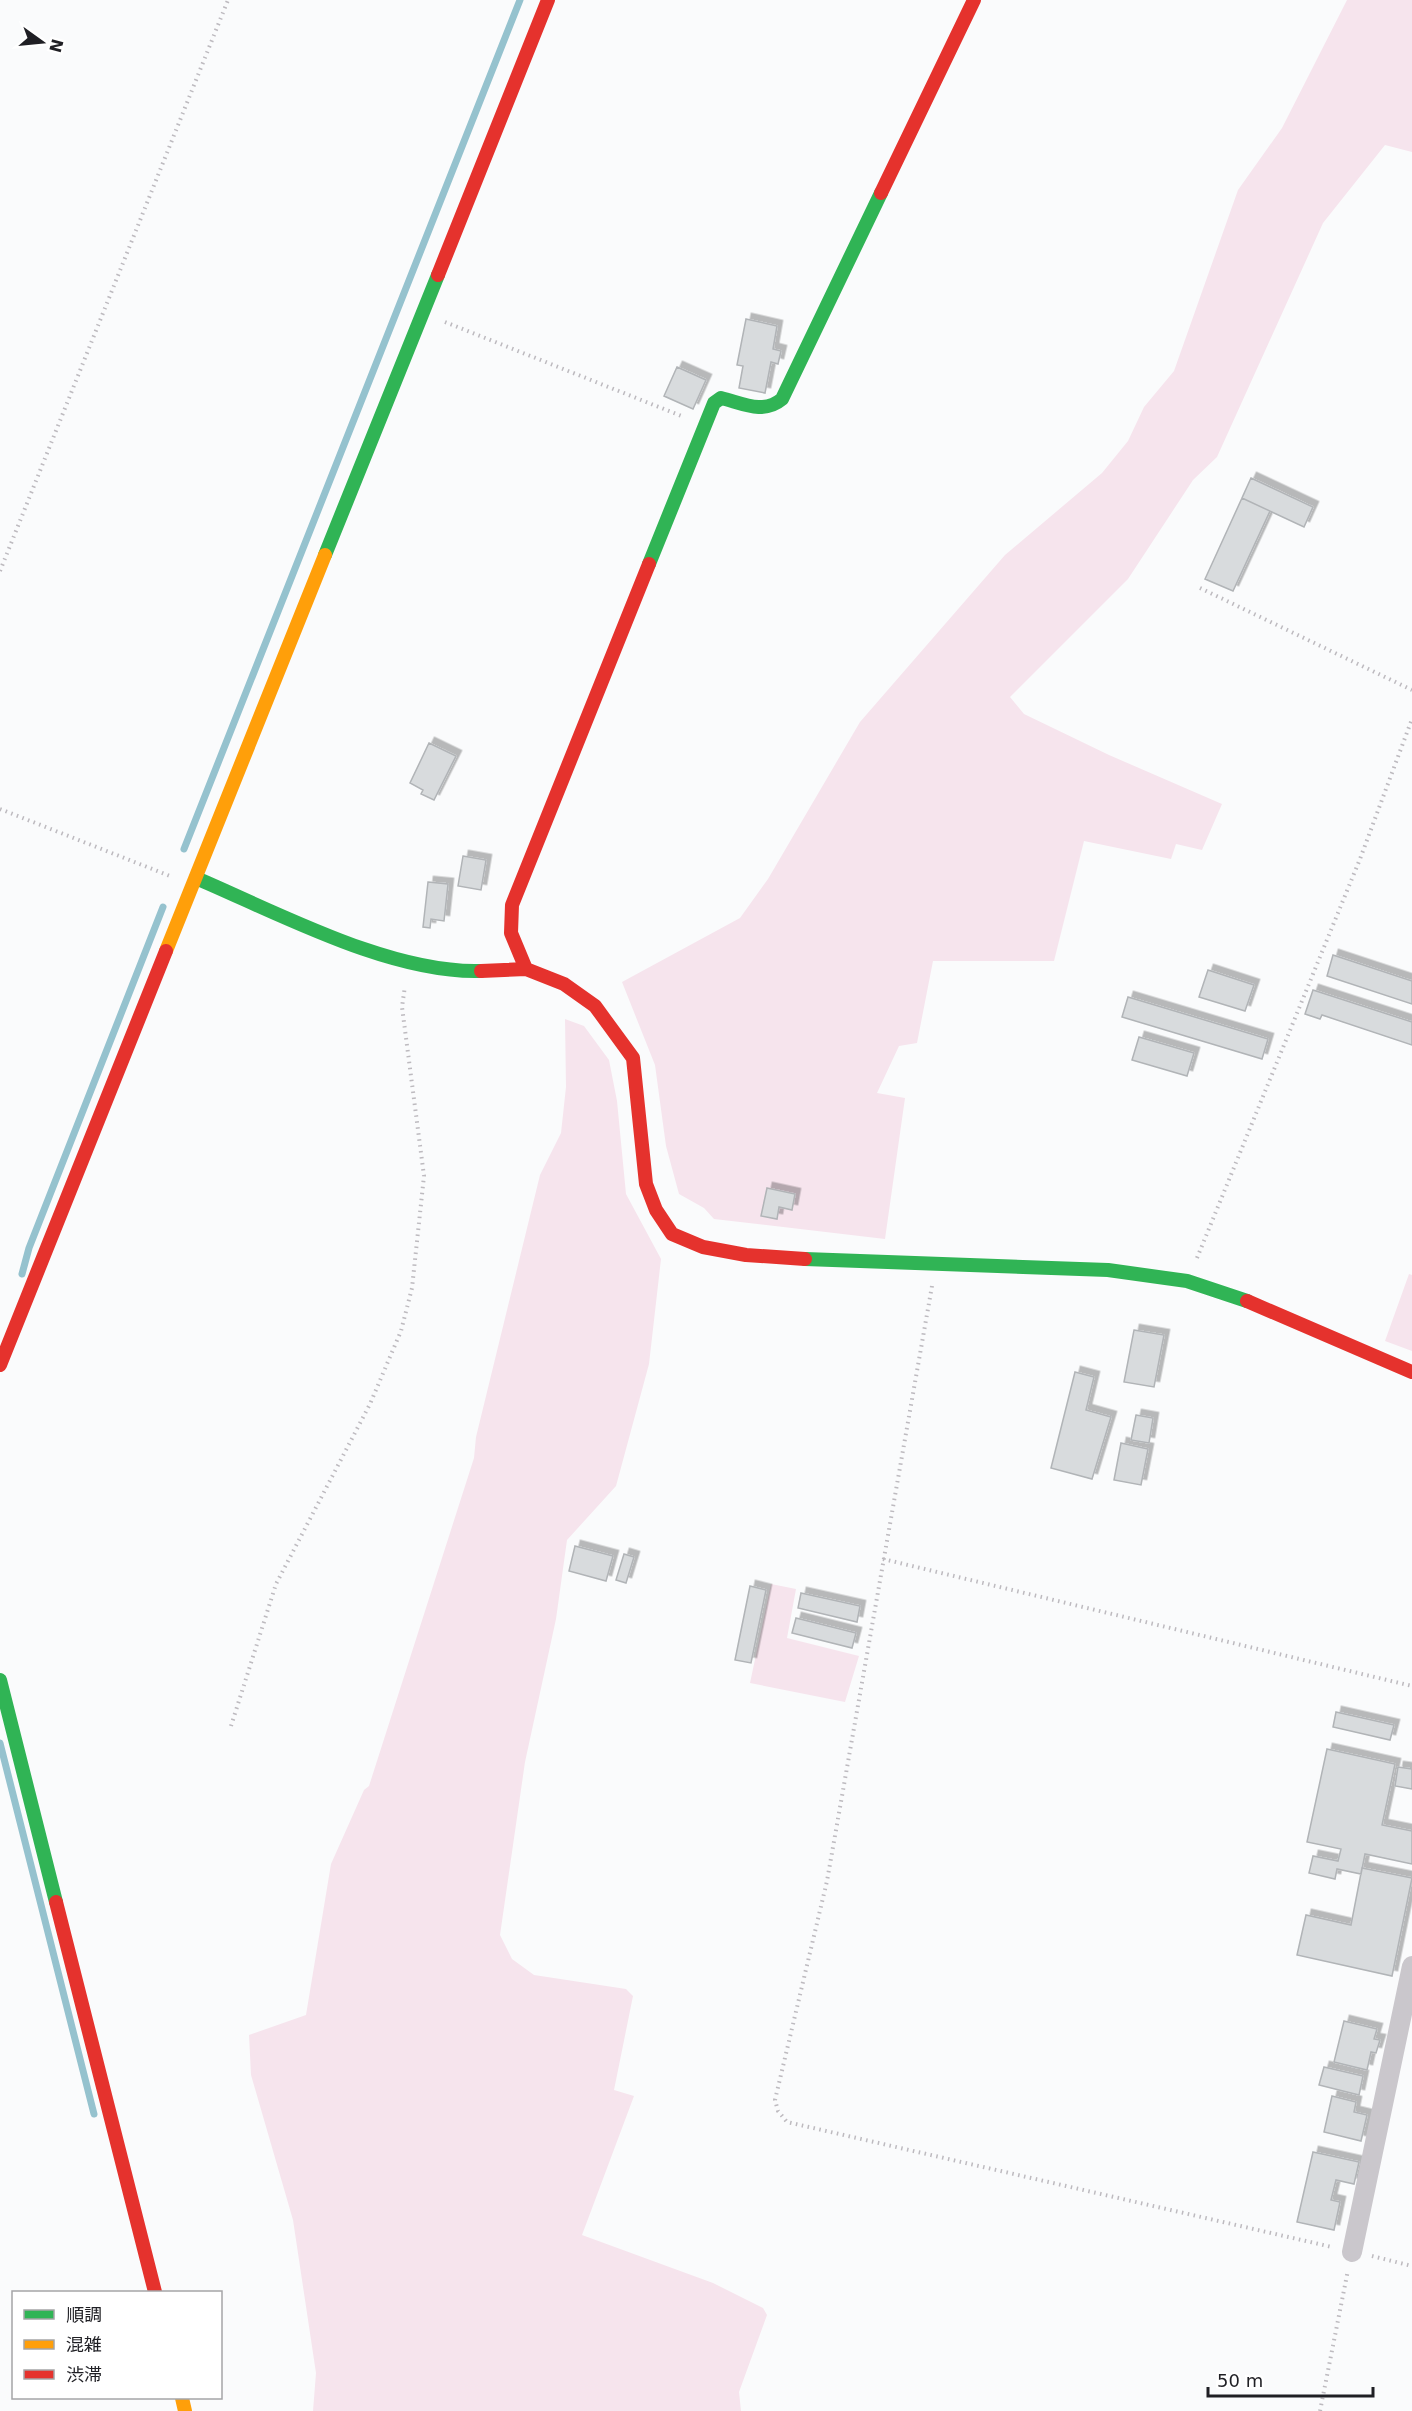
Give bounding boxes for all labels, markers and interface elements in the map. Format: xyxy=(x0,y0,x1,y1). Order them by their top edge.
north arrow xyxy=(12,12,72,72)
text: N xyxy=(45,37,67,55)
legend xyxy=(12,2291,222,2399)
text: 順調 xyxy=(66,2304,102,2325)
text: 混雑 xyxy=(66,2334,102,2355)
scale bar xyxy=(1208,2360,1373,2398)
text: 渋滞 xyxy=(66,2364,102,2385)
text: 50 m xyxy=(1217,2370,1263,2391)

